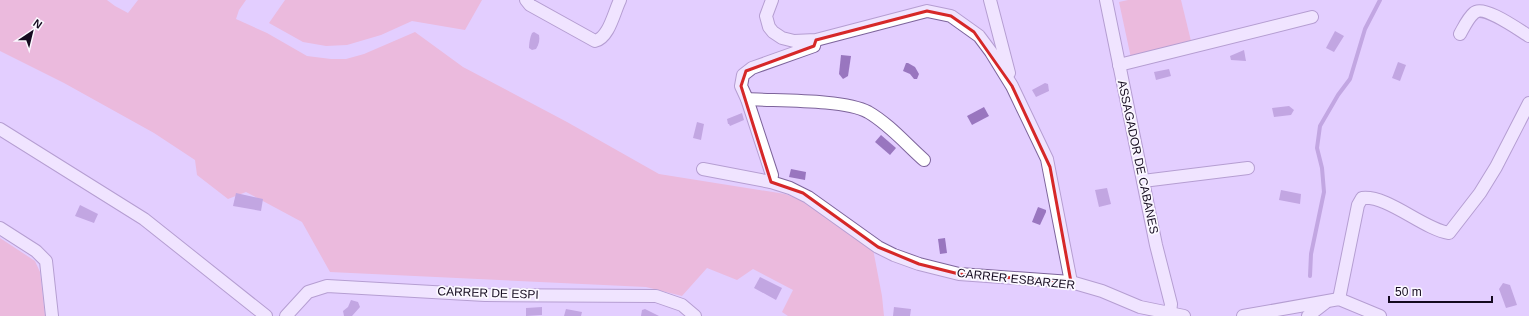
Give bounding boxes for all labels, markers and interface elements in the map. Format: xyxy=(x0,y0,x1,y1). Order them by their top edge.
north arrow xyxy=(12,12,52,52)
text: N xyxy=(31,17,44,31)
street label: ASSAGADOR DE CABANES xyxy=(1115,79,1161,235)
street label: CARRER ESBARZER xyxy=(956,266,1076,292)
scale bar xyxy=(1389,278,1492,304)
street label: CARRER DE ESPI xyxy=(437,284,539,302)
text: 50 m xyxy=(1395,285,1422,299)

